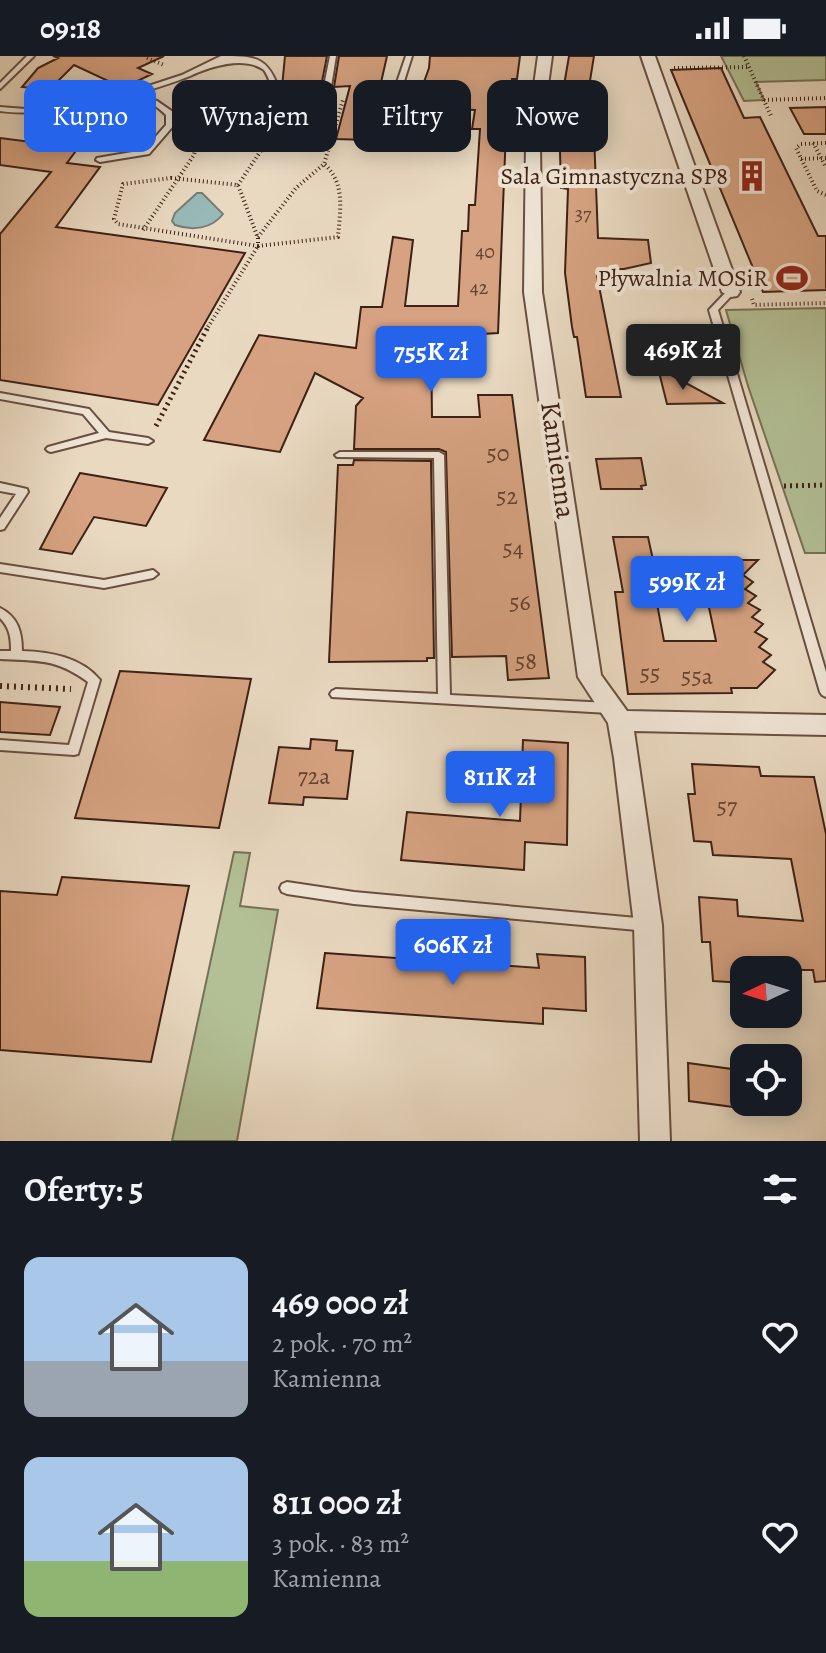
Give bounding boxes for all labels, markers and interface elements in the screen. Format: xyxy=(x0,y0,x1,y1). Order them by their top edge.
text: 09:18 xyxy=(40,8,101,48)
chip: Kupno xyxy=(24,80,156,152)
chip: Wynajem xyxy=(172,80,337,152)
chip: Filtry xyxy=(353,80,471,152)
chip: Nowe xyxy=(487,80,608,152)
building icon: Sala Gimnastyczna SP8 xyxy=(735,159,769,193)
place label: Sala Gimnastyczna SP8 xyxy=(500,160,728,192)
house number: 37 xyxy=(575,200,592,227)
house number: 40 xyxy=(475,238,495,265)
sports icon: Pływalnia MOSiR xyxy=(775,261,809,295)
place label: Pływalnia MOSiR xyxy=(598,262,768,294)
house number: 42 xyxy=(470,274,489,301)
pin: 469K zł xyxy=(609,324,757,392)
pin: 755K zł xyxy=(357,326,505,394)
text: 469K zł xyxy=(644,332,722,367)
text: 755K zł xyxy=(394,334,468,369)
street label: Kamienna xyxy=(531,399,585,521)
house number: 50 xyxy=(486,437,510,469)
house number: 52 xyxy=(496,480,518,512)
house number: 54 xyxy=(502,532,524,564)
pin: 599K zł xyxy=(613,556,761,624)
text: 599K zł xyxy=(649,564,725,599)
house number: 56 xyxy=(509,586,531,618)
house number: 58 xyxy=(515,645,537,677)
house number: 55 xyxy=(640,657,660,689)
house number: 55a xyxy=(681,660,714,692)
pin: 811K zł xyxy=(426,751,574,819)
text: 811K zł xyxy=(464,759,536,794)
house number: 72a xyxy=(298,760,331,792)
house number: 57 xyxy=(717,790,738,822)
pin: 606K zł xyxy=(379,919,527,987)
text: 606K zł xyxy=(414,927,492,962)
north arrow xyxy=(730,956,802,1028)
map controls xyxy=(730,956,802,1116)
button: locate xyxy=(730,1044,802,1116)
text: Oferty: 5 xyxy=(24,1166,143,1213)
icon: filters xyxy=(758,1167,802,1211)
text: 469 000 zł xyxy=(272,1279,409,1326)
icon: home xyxy=(88,1289,184,1385)
icon: heart xyxy=(758,1315,802,1359)
text: 2 pok. · 70 m² xyxy=(272,1326,412,1361)
text: Kamienna xyxy=(272,1361,381,1396)
text: 811 000 zł xyxy=(272,1479,402,1526)
icon: home xyxy=(88,1489,184,1585)
icon: heart xyxy=(758,1515,802,1559)
text: 3 pok. · 83 m² xyxy=(272,1526,409,1561)
text: Kamienna xyxy=(272,1561,381,1596)

